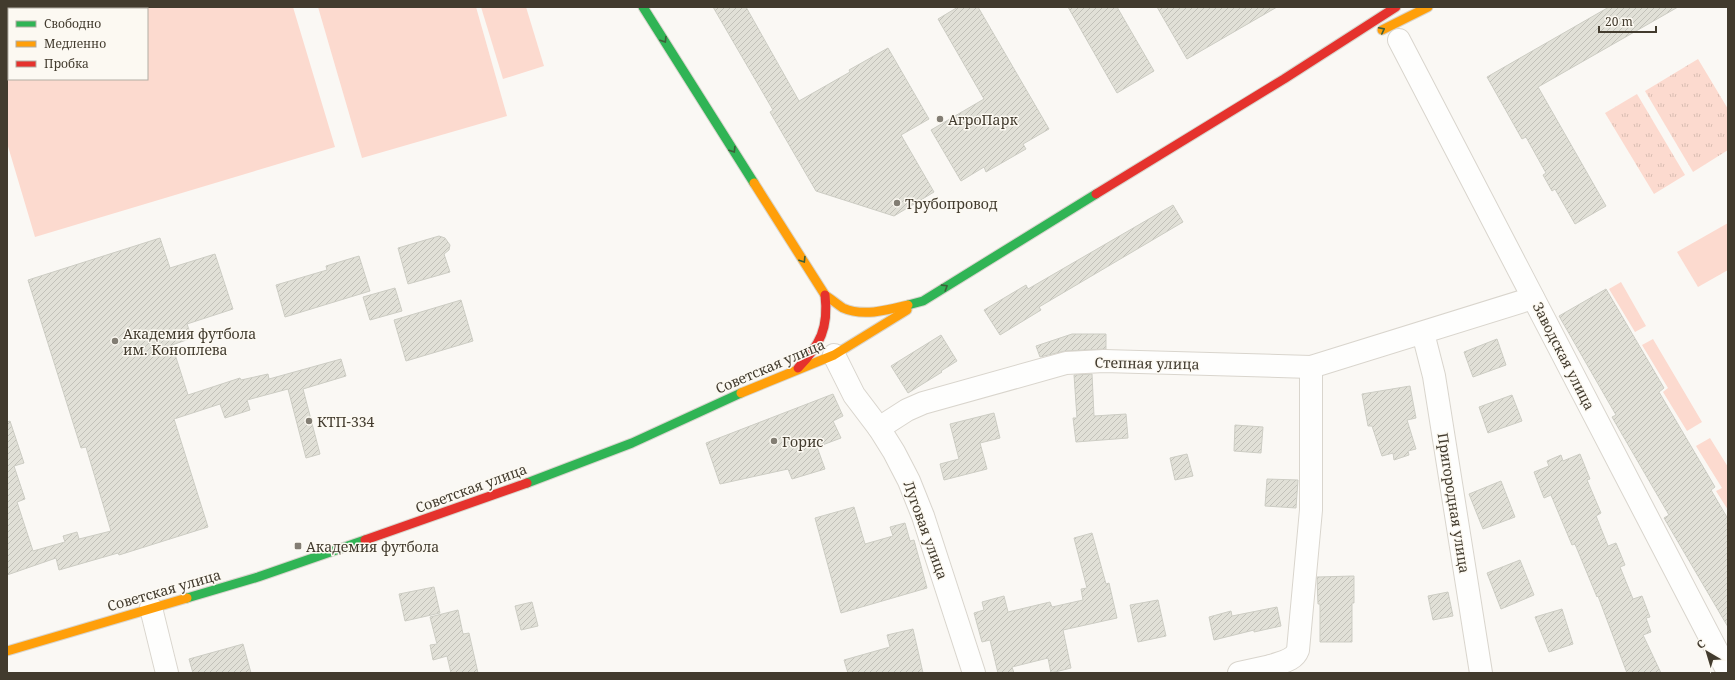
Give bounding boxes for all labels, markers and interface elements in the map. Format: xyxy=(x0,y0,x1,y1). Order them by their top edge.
legend xyxy=(8,8,148,80)
scale bar xyxy=(1599,8,1656,34)
text: 20 m xyxy=(1605,13,1633,30)
text: Свободно xyxy=(44,15,101,32)
one-way arrow xyxy=(1377,27,1385,35)
text: Медленно xyxy=(44,35,106,52)
one-way arrow xyxy=(659,36,666,43)
text: Пробка xyxy=(44,55,89,72)
place label: АгроПарк xyxy=(948,110,1018,129)
marker: АгроПарк xyxy=(935,114,945,124)
one-way arrow xyxy=(728,146,736,153)
place label: Трубопровод xyxy=(905,194,998,213)
marker: Трубопровод xyxy=(892,198,902,208)
one-way arrow xyxy=(798,256,805,263)
one-way arrow xyxy=(941,284,948,292)
street label: Заводская улица xyxy=(1529,299,1599,413)
place label: Академия футбола им. Коноплева xyxy=(123,324,256,359)
street label: Советская улица xyxy=(712,334,828,398)
marker: Академия футбола им. Коноплева xyxy=(110,336,120,346)
street label: Степная улица xyxy=(1094,353,1200,373)
place label: КТП-334 xyxy=(317,412,375,431)
marker: КТП-334 xyxy=(304,416,314,426)
street label: Пригородная улица xyxy=(1434,431,1474,575)
place label: Горис xyxy=(782,432,823,451)
marker: Горис xyxy=(769,436,779,446)
street label: Советская улица xyxy=(413,459,529,517)
street label: Луговая улица xyxy=(899,478,953,582)
place label: Академия футбола xyxy=(306,537,439,556)
marker: Академия футбола xyxy=(293,541,303,551)
street label: Советская улица xyxy=(105,565,223,615)
north arrow xyxy=(1687,632,1727,672)
text: С xyxy=(1693,636,1708,652)

